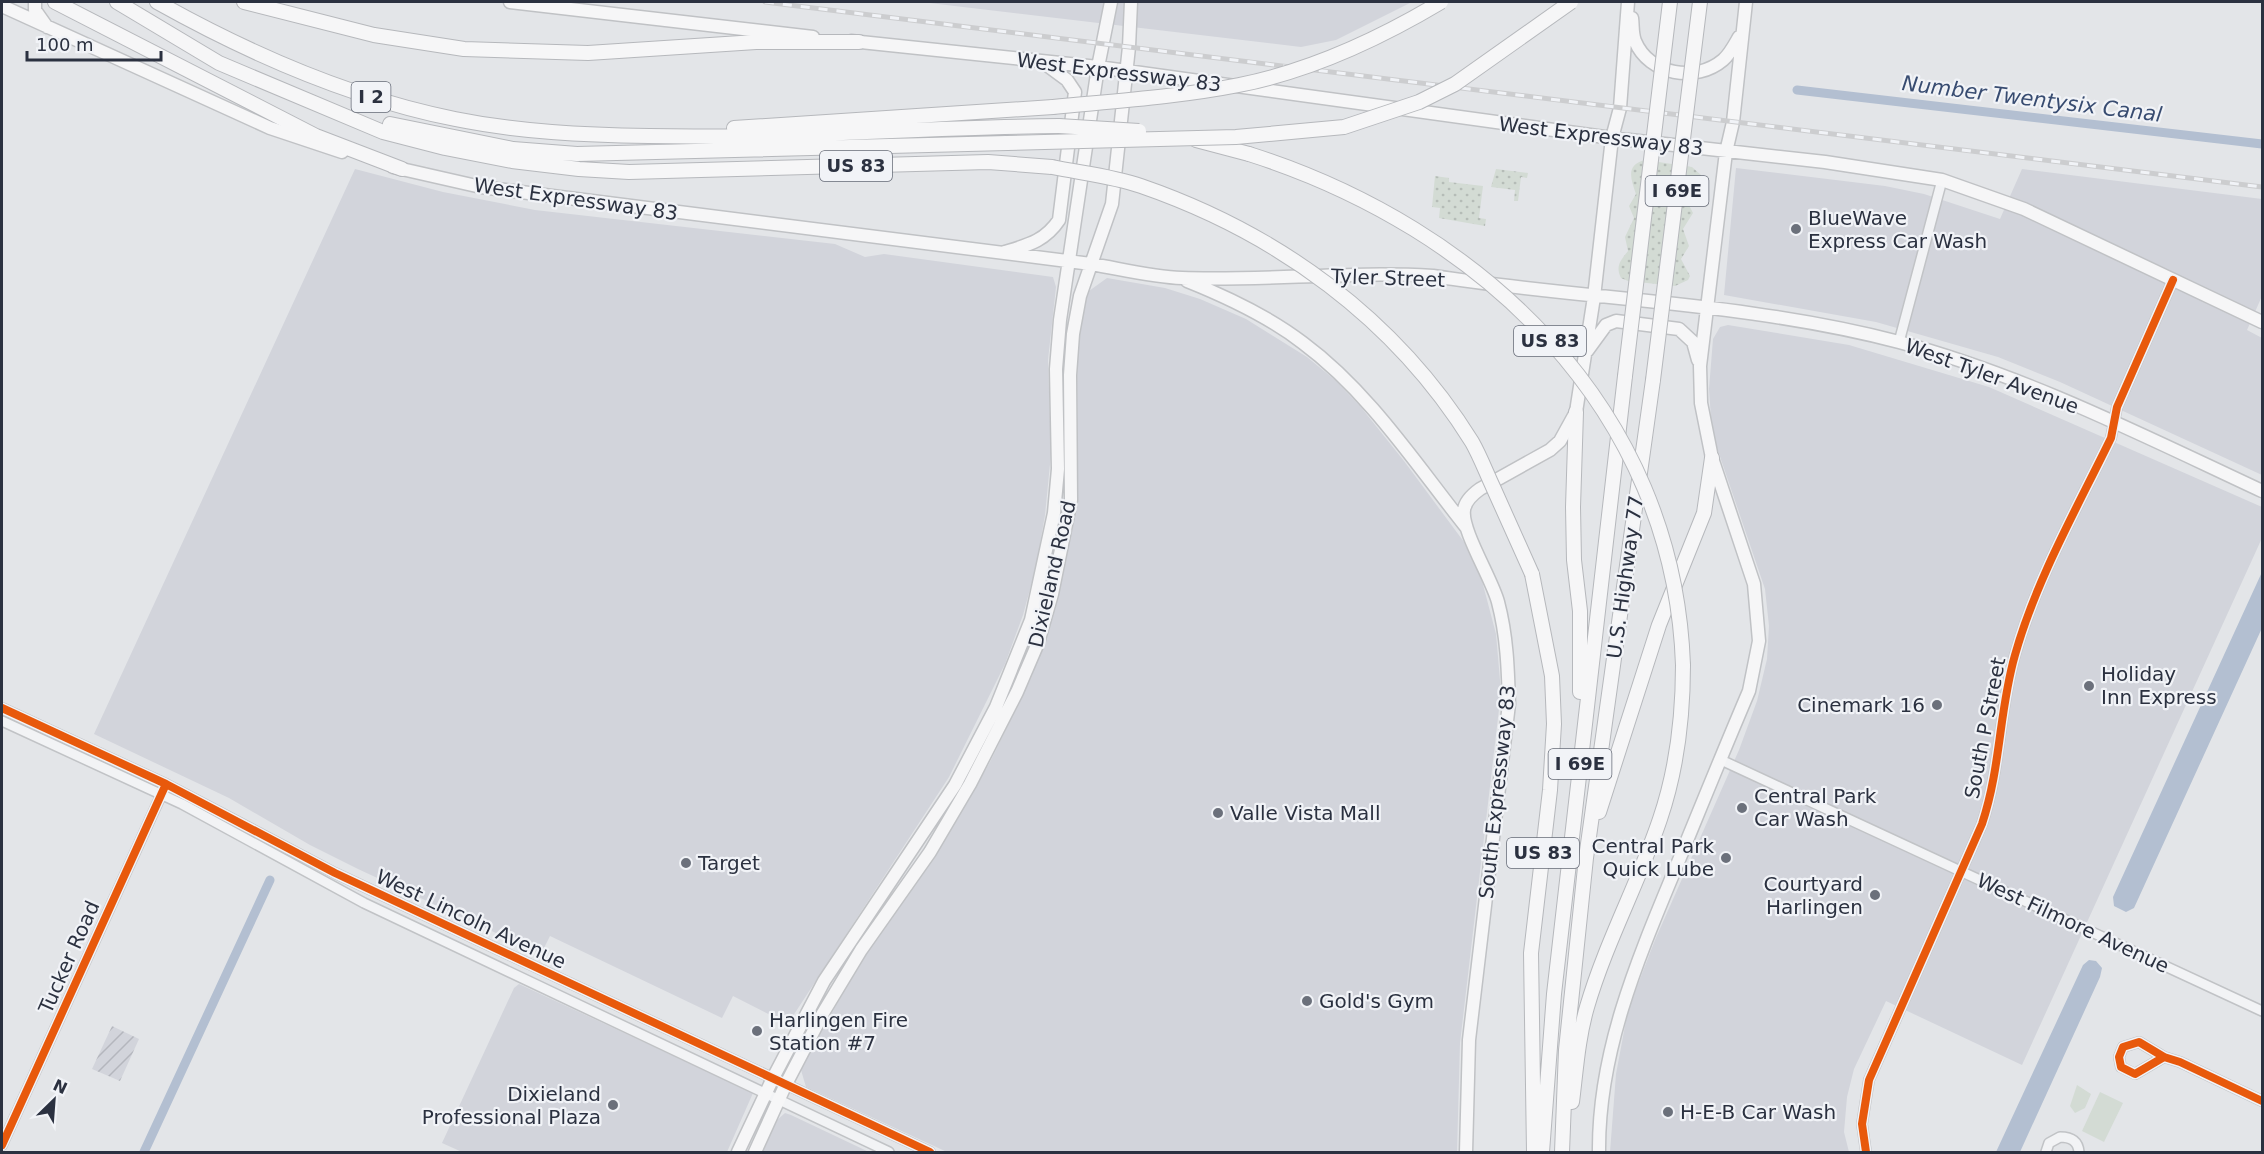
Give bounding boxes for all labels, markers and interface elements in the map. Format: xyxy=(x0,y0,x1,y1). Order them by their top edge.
scale bar xyxy=(27,24,160,62)
text: 100 m xyxy=(36,34,94,55)
street label: West Expressway 83 xyxy=(1015,48,1223,96)
water label: Number Twentysix Canal xyxy=(1901,71,2163,127)
road number: I 2 xyxy=(352,82,391,112)
street label: West Expressway 83 xyxy=(1497,112,1705,160)
road number: US 83 xyxy=(820,151,892,181)
street label: West Expressway 83 xyxy=(472,173,680,225)
road number: I 69E xyxy=(1646,176,1708,206)
place label: BlueWave Express Car Wash xyxy=(1808,206,1987,253)
marker: BlueWave Express Car Wash xyxy=(1789,222,1803,236)
street label: Tyler Street xyxy=(1330,264,1446,292)
road number: US 83 xyxy=(1514,326,1586,356)
street label: West Tyler Avenue xyxy=(1902,333,2082,419)
street label: U.S. Highway 77 xyxy=(1602,494,1648,660)
street label: Dixieland Road xyxy=(1023,498,1081,650)
street label: South P Street xyxy=(1960,655,2011,801)
place label: Holiday Inn Express xyxy=(2101,662,2217,709)
marker: Holiday Inn Express xyxy=(2082,679,2096,693)
street label: South Expressway 83 xyxy=(1474,684,1520,900)
place label: Cinemark 16 xyxy=(1797,693,1925,717)
marker: Cinemark 16 xyxy=(1930,698,1944,712)
road number: I 69E xyxy=(1548,749,1612,779)
place label: Central Park Car Wash xyxy=(1754,784,1877,831)
place label: Valle Vista Mall xyxy=(1230,801,1380,825)
marker: Central Park Car Wash xyxy=(1735,801,1749,815)
marker: Valle Vista Mall xyxy=(1211,806,1225,820)
place label: Central Park Quick Lube xyxy=(1592,834,1714,881)
road number: US 83 xyxy=(1507,838,1579,868)
place label: Target xyxy=(697,851,760,875)
marker: Central Park Quick Lube xyxy=(1719,851,1733,865)
marker: Target xyxy=(679,856,693,870)
street label: West Lincoln Avenue xyxy=(372,864,570,974)
street label: West Filmore Avenue xyxy=(1973,868,2173,978)
place label: Courtyard Harlingen xyxy=(1763,872,1863,919)
marker: Courtyard Harlingen xyxy=(1868,888,1882,902)
street label: Tucker Road xyxy=(33,897,105,1018)
place label: Gold's Gym xyxy=(1319,989,1434,1013)
marker: Gold's Gym xyxy=(1300,994,1314,1008)
place label: Harlingen Fire Station #7 xyxy=(769,1008,908,1055)
marker: Harlingen Fire Station #7 xyxy=(750,1024,764,1038)
north arrow xyxy=(24,1070,84,1130)
text: N xyxy=(50,1075,70,1098)
place label: Dixieland Professional Plaza xyxy=(422,1082,601,1129)
marker: Dixieland Professional Plaza xyxy=(606,1098,620,1112)
place label: H-E-B Car Wash xyxy=(1680,1100,1836,1124)
marker: H-E-B Car Wash xyxy=(1661,1105,1675,1119)

